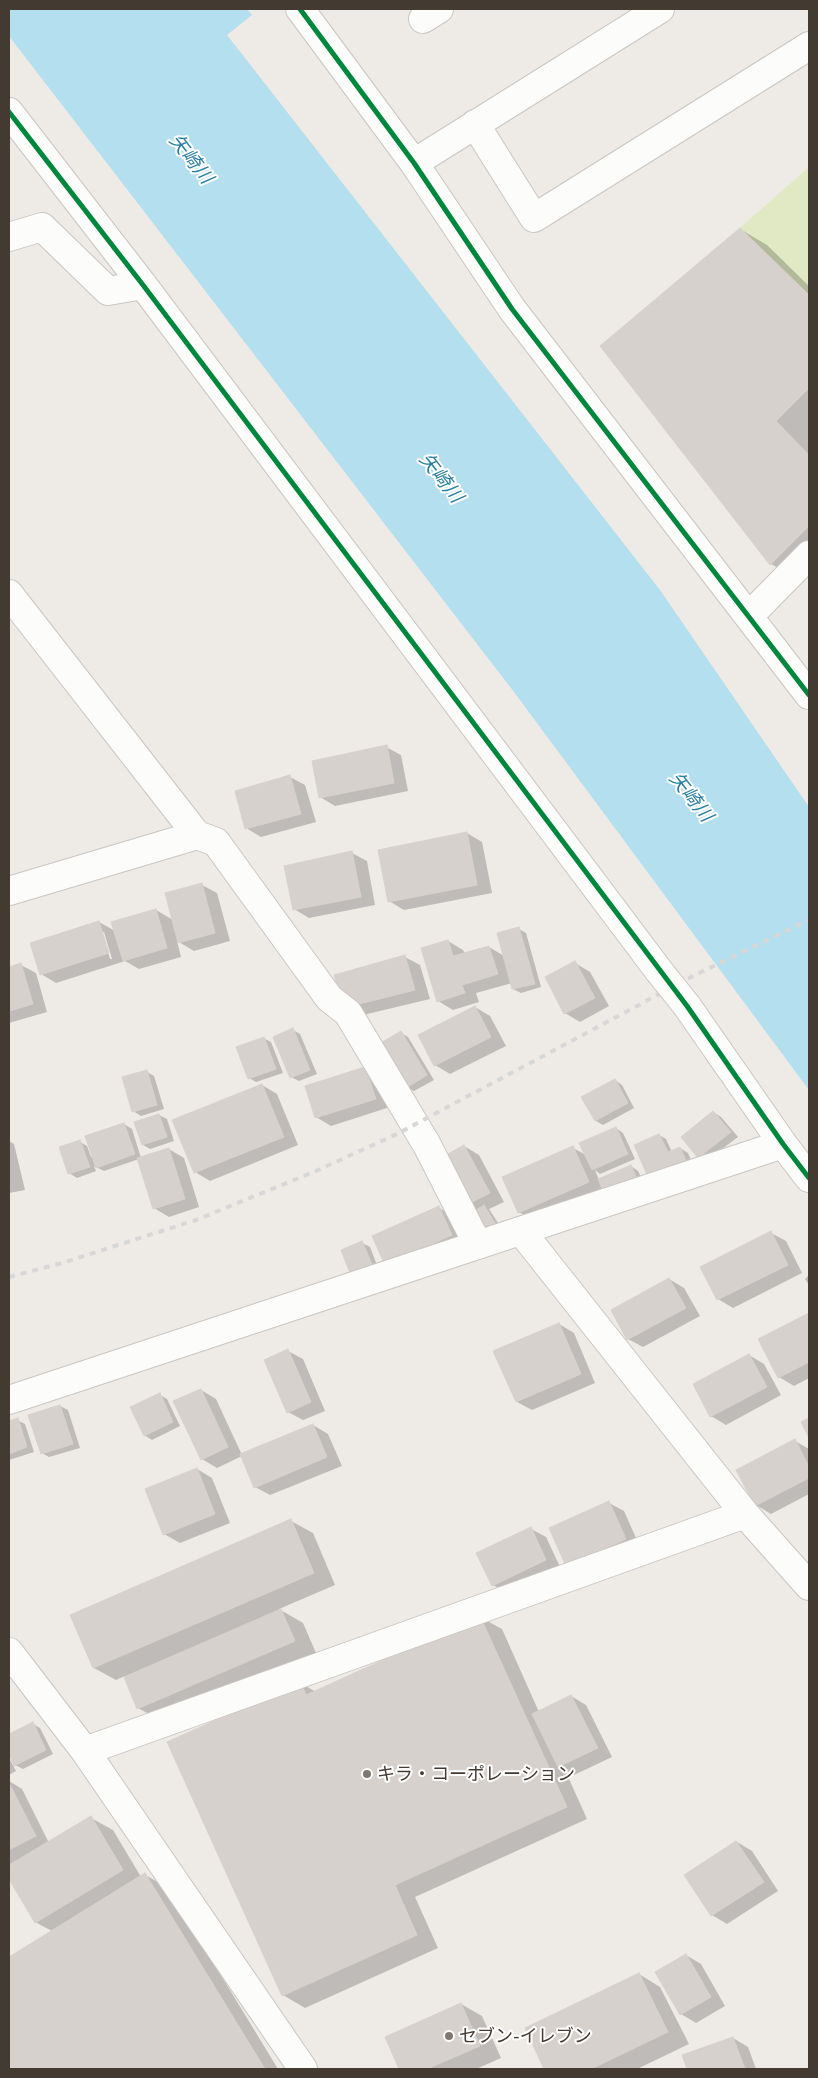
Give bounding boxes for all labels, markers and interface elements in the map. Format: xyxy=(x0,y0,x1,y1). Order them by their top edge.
water label: 矢崎川 xyxy=(164,130,218,188)
water label: 矢崎川 xyxy=(414,449,468,507)
water label: 矢崎川 xyxy=(664,768,718,826)
place label: キラ・コーポレーション xyxy=(377,1763,575,1785)
marker: キラ・コーポレーション xyxy=(361,1768,373,1780)
place label: セブン-イレブン xyxy=(459,2025,592,2047)
marker: セブン-イレブン xyxy=(443,2030,455,2042)

